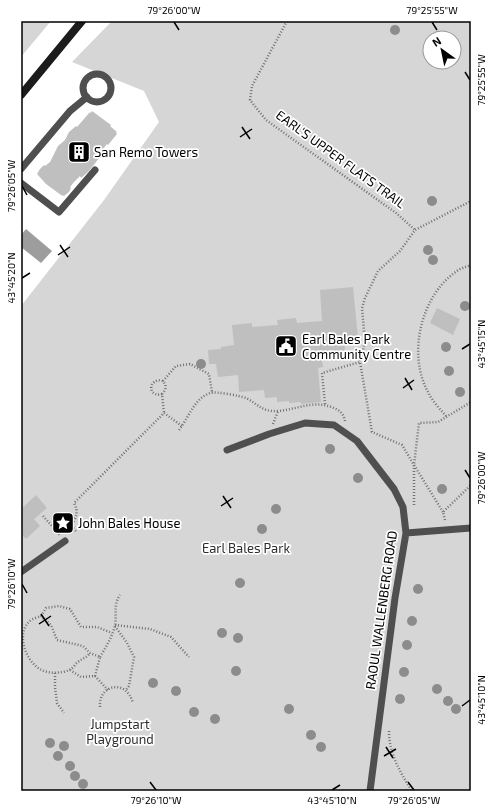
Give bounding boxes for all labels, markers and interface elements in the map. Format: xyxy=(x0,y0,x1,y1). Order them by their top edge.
text: 79°26'00"W xyxy=(148,4,201,16)
text: 79°25'55"W xyxy=(406,4,458,16)
north arrow xyxy=(422,30,462,70)
text: N xyxy=(429,34,443,49)
text: 79°25'55"W xyxy=(475,54,487,106)
street label: EARL'S UPPER FLATS TRAIL xyxy=(273,107,409,212)
building icon: San Remo Towers xyxy=(66,139,92,165)
place label: San Remo Towers xyxy=(94,144,198,160)
text: 79°26'05"W xyxy=(5,159,17,212)
text: 43°45'20"N xyxy=(5,252,17,304)
text: 43°45'15"N xyxy=(475,320,487,368)
place label: Earl Bales Park Community Centre xyxy=(302,331,411,362)
public building icon: Earl Bales Park Community Centre xyxy=(273,333,299,359)
text: 79°26'00"W xyxy=(475,451,487,504)
place icon: John Bales House xyxy=(50,510,76,536)
place label: John Bales House xyxy=(78,515,180,531)
street label: RAOUL WALLENBERG ROAD xyxy=(362,530,400,690)
park label: Earl Bales Park xyxy=(202,540,290,556)
text: 79°26'10"W xyxy=(5,558,17,609)
text: 43°45'10"N xyxy=(475,675,487,725)
park label: Jumpstart Playground xyxy=(86,716,154,747)
text: 79°26'10"W xyxy=(131,794,182,806)
text: 43°45'10"N xyxy=(307,794,357,806)
text: 79°26'05"W xyxy=(388,794,441,806)

